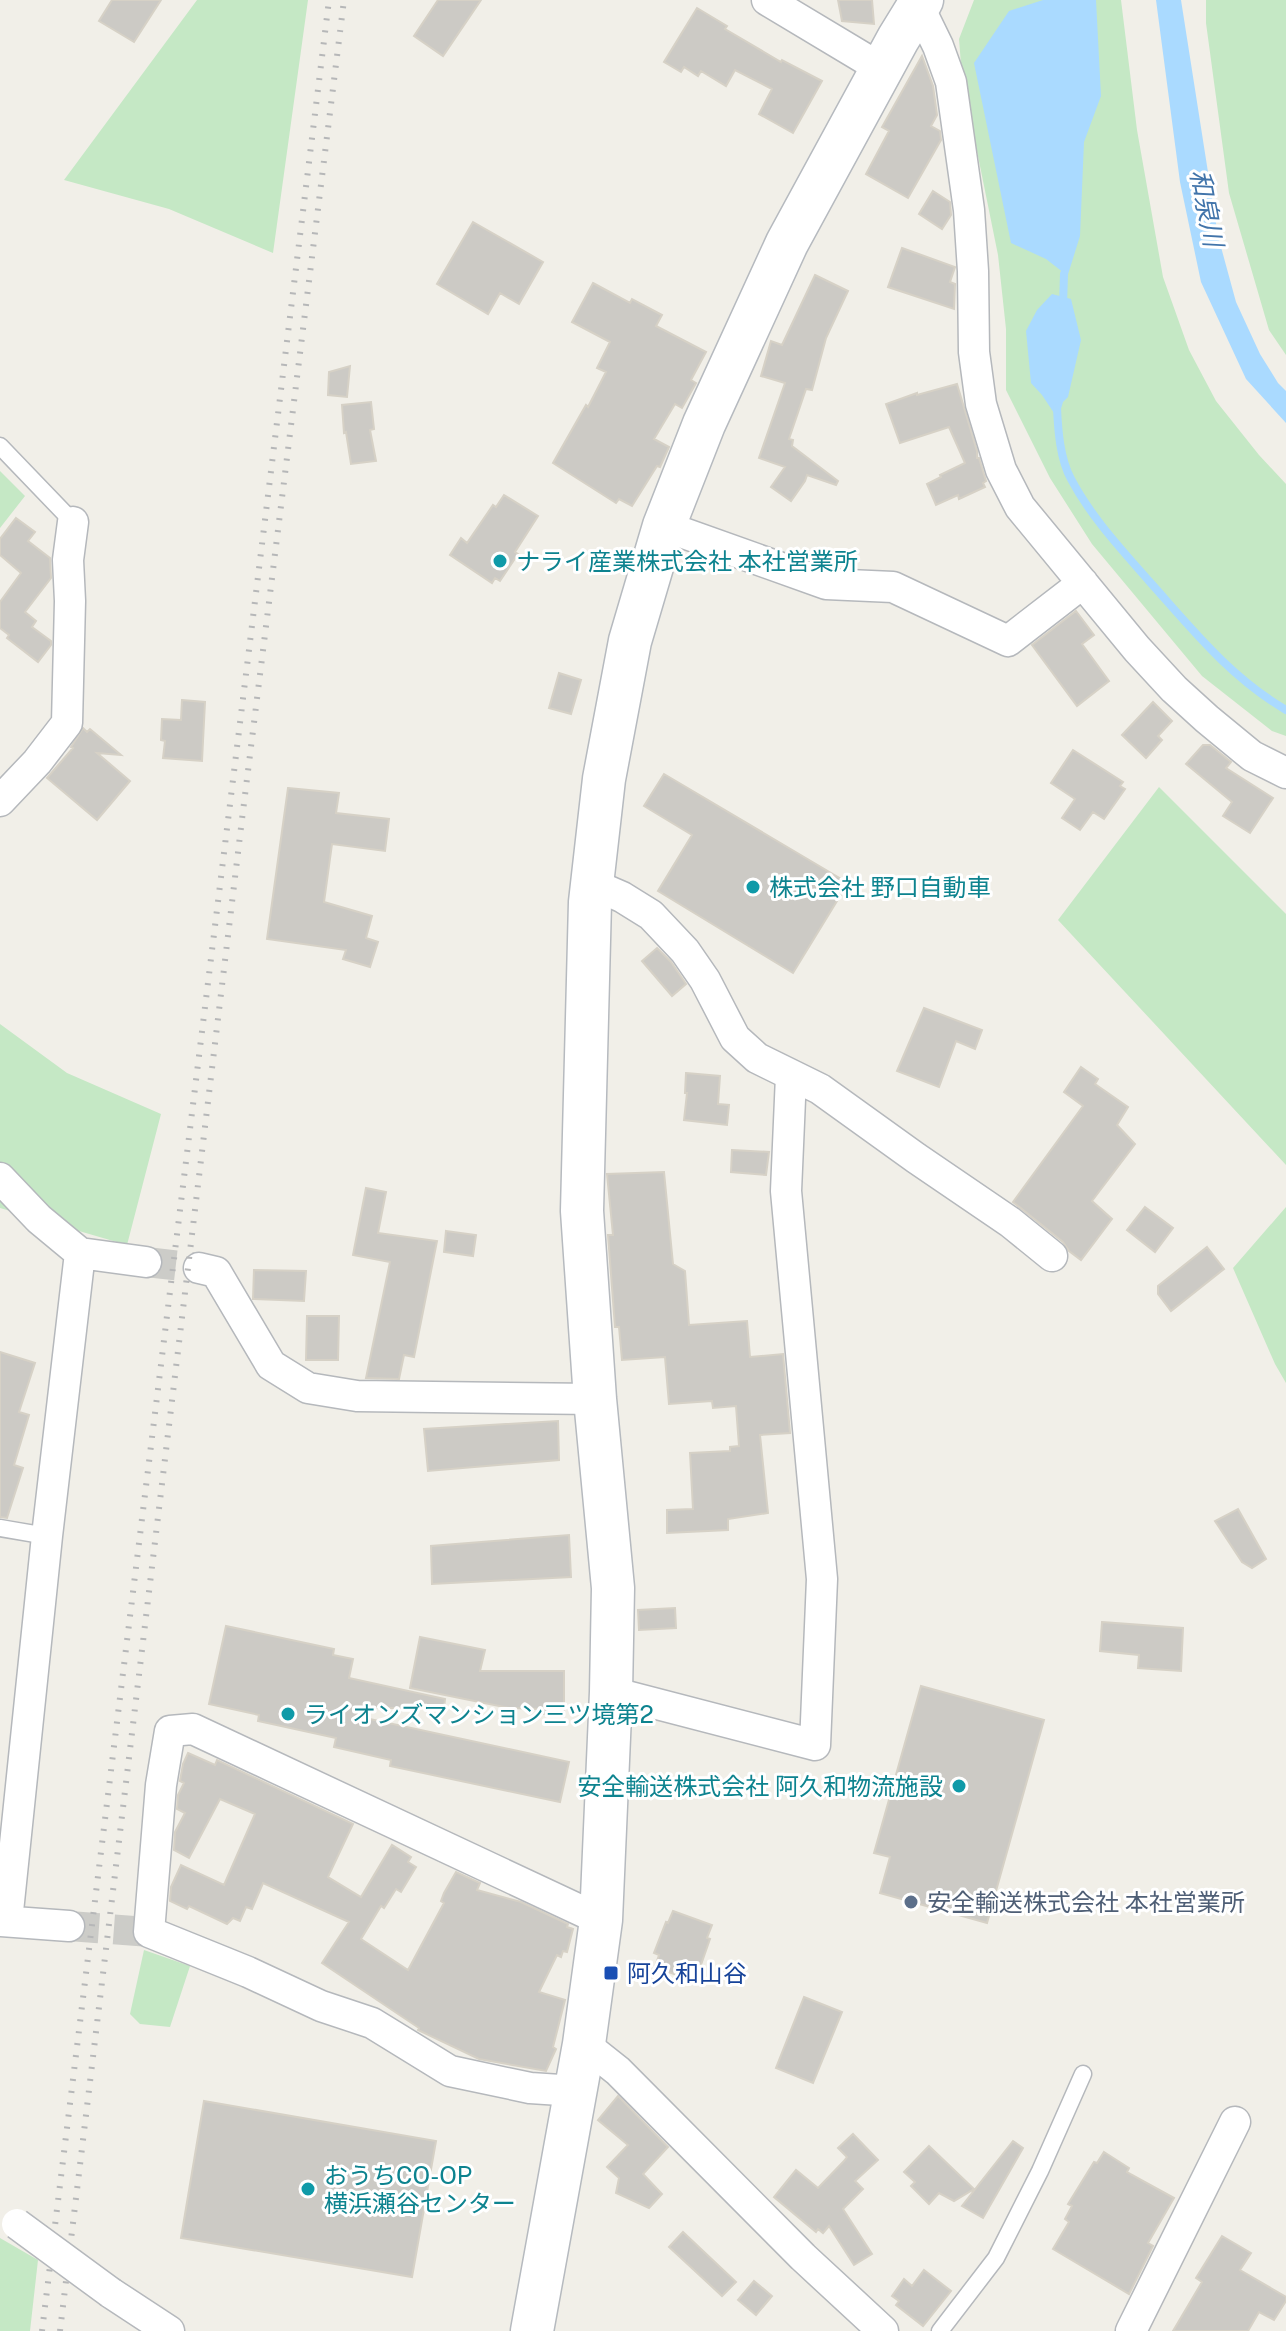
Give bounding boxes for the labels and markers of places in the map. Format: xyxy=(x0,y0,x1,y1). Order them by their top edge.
place label: ナライ産業株式会社 本社営業所 xyxy=(516,547,858,575)
marker: ナライ産業株式会社 本社営業所 xyxy=(491,552,509,570)
place label: 株式会社 野口自動車 xyxy=(769,873,991,901)
marker: 株式会社 野口自動車 xyxy=(744,878,762,896)
place label: ライオンズマンション三ツ境第2 xyxy=(304,1700,654,1728)
marker: ライオンズマンション三ツ境第2 xyxy=(279,1705,297,1723)
place label: 安全輸送株式会社 阿久和物流施設 xyxy=(577,1772,943,1800)
marker: 安全輸送株式会社 阿久和物流施設 xyxy=(950,1777,968,1795)
place label: 安全輸送株式会社 本社営業所 xyxy=(927,1888,1245,1916)
marker: 安全輸送株式会社 本社営業所 xyxy=(902,1893,920,1911)
place label: 阿久和山谷 xyxy=(627,1959,747,1987)
marker: 阿久和山谷 xyxy=(602,1964,620,1982)
place label: おうちCO-OP 横浜瀬谷センター xyxy=(324,2161,516,2217)
marker: おうちCO-OP 横浜瀬谷センター xyxy=(299,2180,317,2198)

